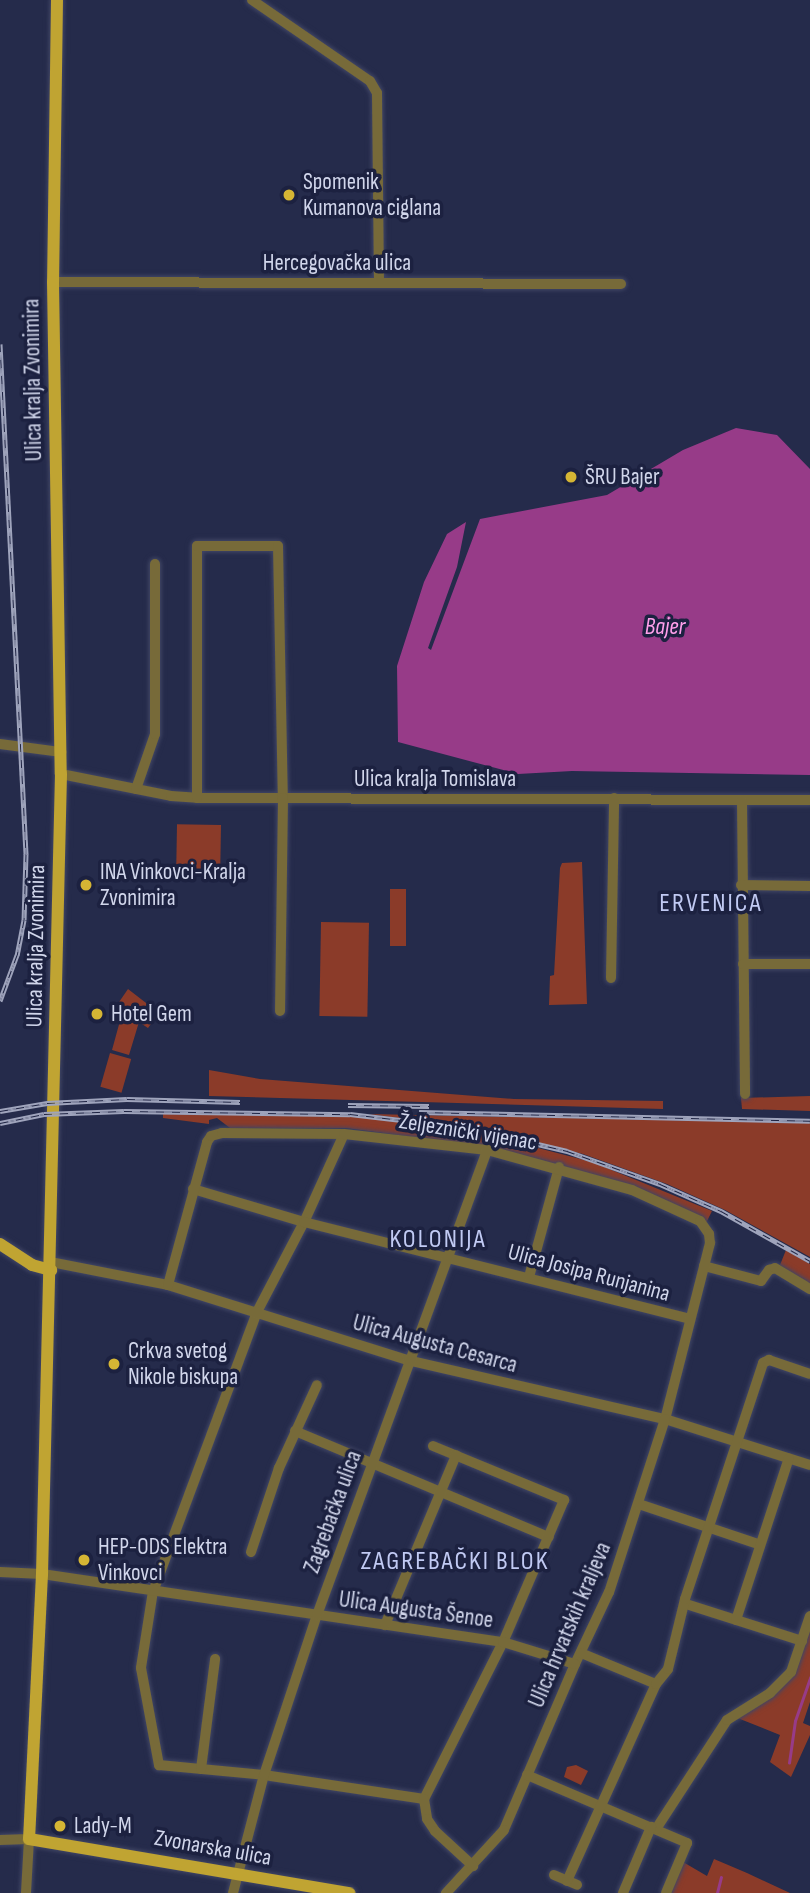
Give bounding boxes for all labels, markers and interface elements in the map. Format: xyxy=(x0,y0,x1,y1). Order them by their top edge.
place label: Spomenik Kumanova ciglana xyxy=(303,168,441,222)
marker: Spomenik Kumanova ciglana xyxy=(281,187,297,203)
street label: Hercegovačka ulica xyxy=(263,249,411,277)
street label: Ulica kralja Zvonimira xyxy=(18,298,48,462)
place label: ŠRU Bajer xyxy=(585,463,659,491)
marker: ŠRU Bajer xyxy=(563,469,579,485)
water label: Bajer xyxy=(645,613,685,641)
street label: Ulica kralja Tomislava xyxy=(354,765,516,793)
place label: INA Vinkovci-Kralja Zvonimira xyxy=(100,858,246,912)
street label: Ulica kralja Zvonimira xyxy=(21,864,51,1028)
marker: INA Vinkovci-Kralja Zvonimira xyxy=(78,877,94,893)
district label: ERVENICA xyxy=(660,888,762,920)
place label: Hotel Gem xyxy=(111,1000,192,1028)
marker: Hotel Gem xyxy=(89,1006,105,1022)
street label: Željeznički vijenac xyxy=(397,1107,539,1157)
district label: KOLONIJA xyxy=(390,1224,486,1256)
street label: Ulica Josipa Runjanina xyxy=(505,1238,673,1308)
street label: Ulica Augusta Cesarca xyxy=(350,1309,520,1379)
place label: Crkva svetog Nikole biskupa xyxy=(128,1337,238,1391)
marker: Crkva svetog Nikole biskupa xyxy=(106,1356,122,1372)
street label: Zagrebačka ulica xyxy=(298,1447,368,1577)
place label: HEP-ODS Elektra Vinkovci xyxy=(98,1533,227,1587)
street label: Ulica hrvatskih kraljeva xyxy=(523,1538,617,1712)
district label: ZAGREBAČKI BLOK xyxy=(362,1546,548,1578)
marker: HEP-ODS Elektra Vinkovci xyxy=(76,1552,92,1568)
street label: Ulica Augusta Šenoe xyxy=(337,1586,495,1634)
place label: Lady-M xyxy=(74,1812,132,1840)
marker: Lady-M xyxy=(52,1818,68,1834)
street label: Zvonarska ulica xyxy=(152,1824,274,1872)

